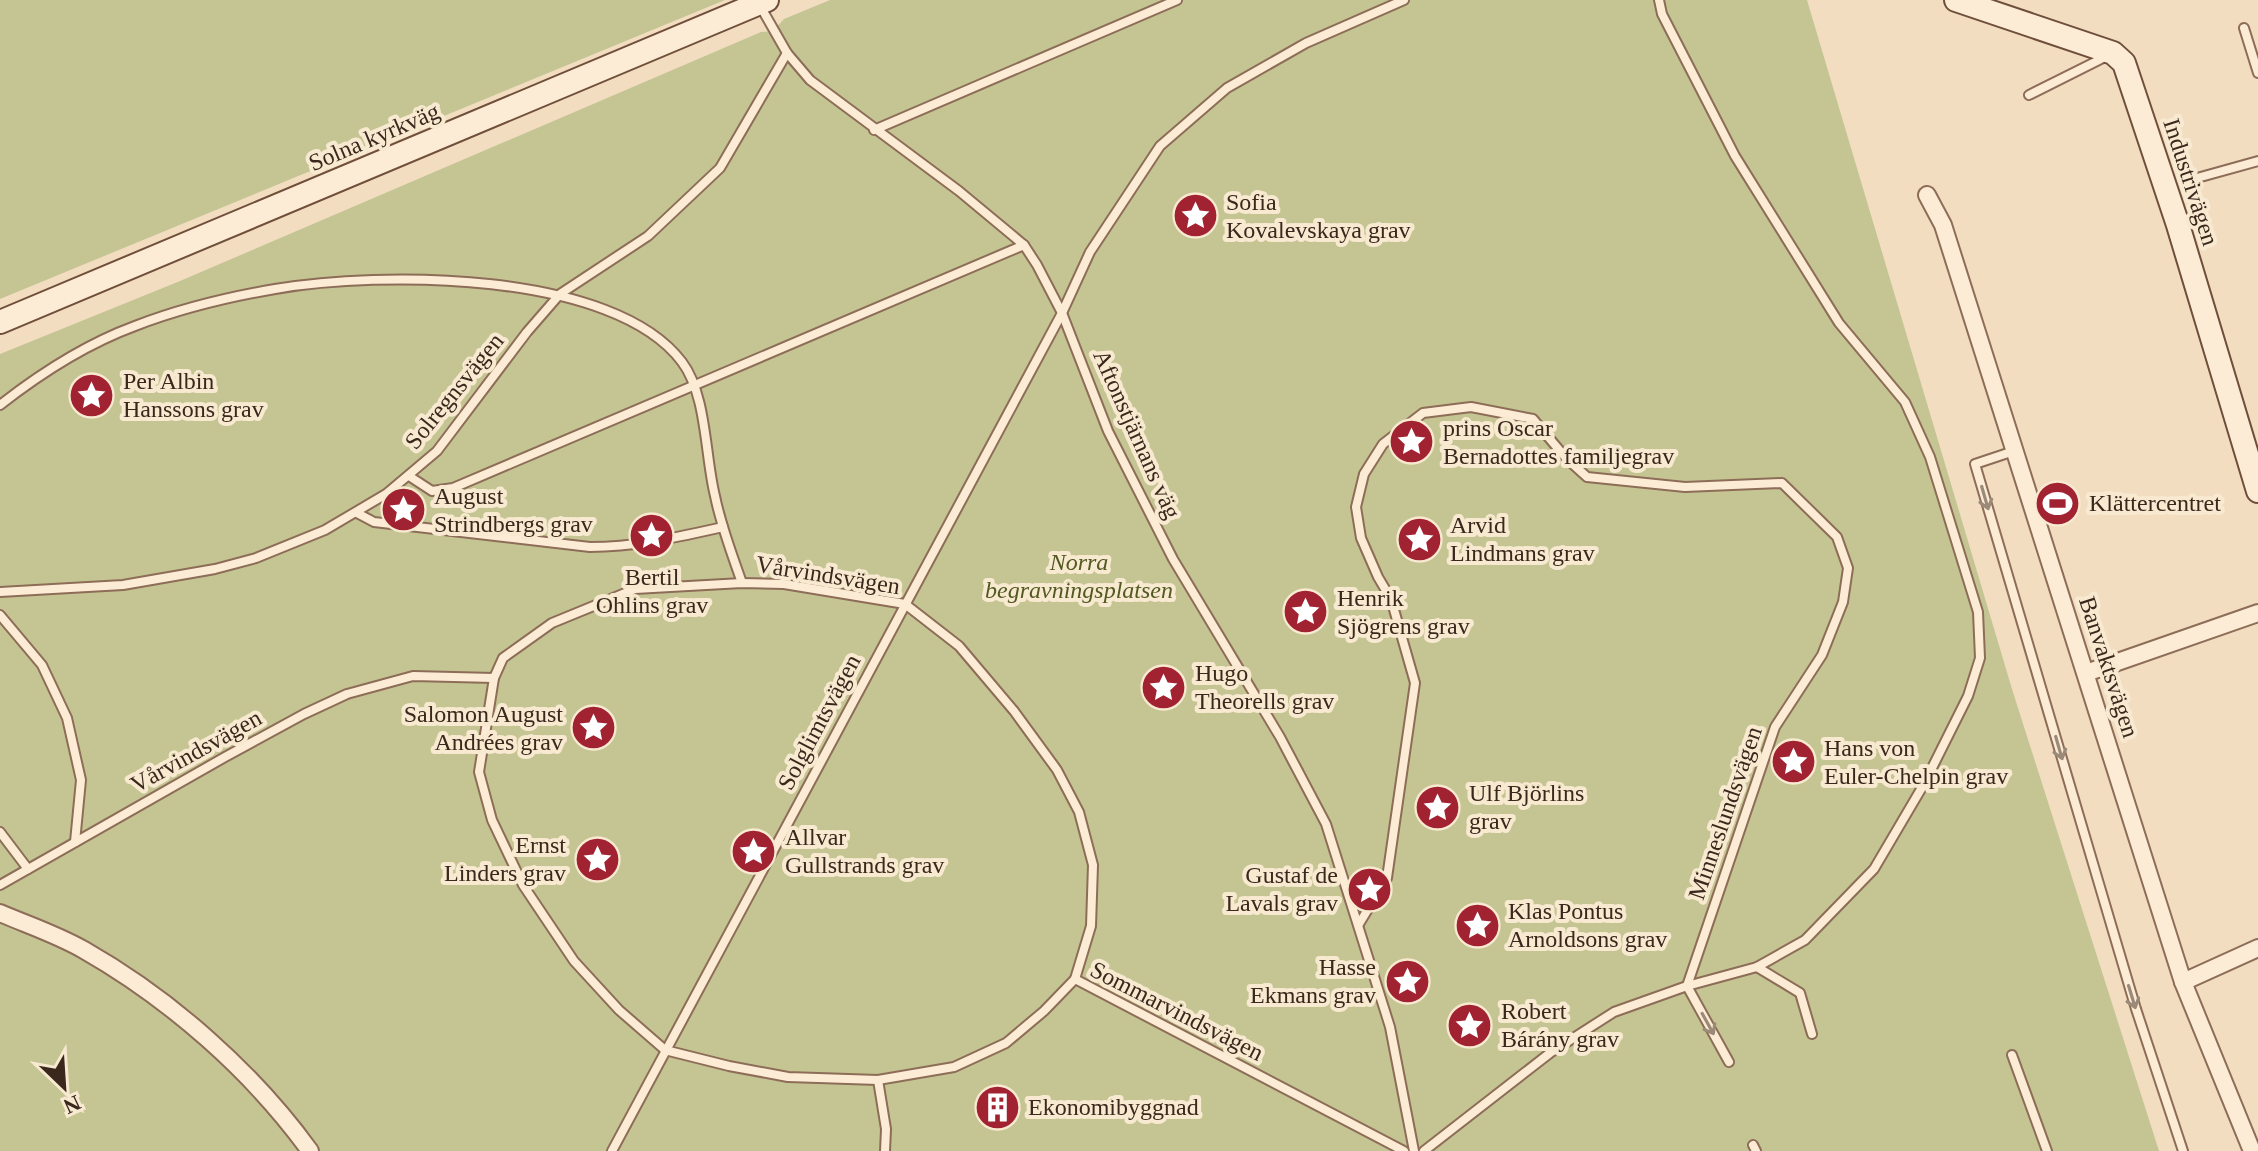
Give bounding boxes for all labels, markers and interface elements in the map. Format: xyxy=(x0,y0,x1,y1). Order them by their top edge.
street label: Solna kyrkväg xyxy=(305,98,443,176)
street label: Industrivägen xyxy=(2158,115,2224,249)
place label: Sofia Kovalevskaya grav xyxy=(1226,189,1411,243)
place icon: Sofia Kovalevskaya grav xyxy=(1171,192,1219,240)
street label: Solregnsvägen xyxy=(399,328,509,454)
street label: Aftonstjärnans väg xyxy=(1088,346,1186,522)
place label: Per Albin Hanssons grav xyxy=(123,368,264,422)
place icon: Per Albin Hanssons grav xyxy=(68,371,116,419)
place label: prins Oscar Bernadottes familjegrav xyxy=(1443,415,1674,469)
place icon: prins Oscar Bernadottes familjegrav xyxy=(1388,418,1436,466)
sports icon: Klättercentret xyxy=(2034,479,2082,527)
place label: August Strindbergs grav xyxy=(434,483,593,537)
one-way arrow xyxy=(1978,485,1993,511)
place icon: August Strindbergs grav xyxy=(379,486,427,534)
place label: Klättercentret xyxy=(2089,490,2221,516)
place icon: Bertil Ohlins grav xyxy=(628,511,676,559)
place label: Arvid Lindmans grav xyxy=(1450,512,1595,566)
place icon: Arvid Lindmans grav xyxy=(1395,515,1443,563)
park label: Norra begravningsplatsen xyxy=(985,549,1173,603)
street label: Vårvindsvägen xyxy=(754,551,902,599)
place label: Bertil Ohlins grav xyxy=(596,564,708,618)
place label: Henrik Sjögrens grav xyxy=(1337,585,1470,639)
place icon: Henrik Sjögrens grav xyxy=(1282,588,1330,636)
street label: Banvaktsvägen xyxy=(2074,593,2144,741)
street label: Solglimtsvägen xyxy=(772,650,866,794)
place label: Hugo Theorells grav xyxy=(1195,660,1334,714)
place icon: Hugo Theorells grav xyxy=(1140,663,1188,711)
place label: Salomon August Andrées grav xyxy=(404,701,563,755)
street label: Vårvindsvägen xyxy=(126,704,266,798)
place icon: Salomon August Andrées grav xyxy=(570,704,618,752)
street label: Minneslundsvägen xyxy=(1683,723,1767,903)
one-way arrow xyxy=(2052,734,2067,760)
place label: Hans von Euler-Chelpin grav xyxy=(1824,735,2008,789)
place icon: Hans von Euler-Chelpin grav xyxy=(1769,738,1817,786)
place label: Ulf Björlins grav xyxy=(1469,780,1584,834)
place icon: Ulf Björlins grav xyxy=(1414,783,1462,831)
place label: Allvar Gullstrands grav xyxy=(785,824,944,878)
place icon: Allvar Gullstrands grav xyxy=(730,827,778,875)
place label: Ernst Linders grav xyxy=(444,832,566,886)
place icon: Ernst Linders grav xyxy=(573,835,621,883)
place label: Gustaf de Lavals grav xyxy=(1225,862,1338,916)
place icon: Gustaf de Lavals grav xyxy=(1345,865,1393,913)
place label: Klas Pontus Arnoldsons grav xyxy=(1508,898,1667,952)
place icon: Klas Pontus Arnoldsons grav xyxy=(1453,901,1501,949)
place label: Hasse Ekmans grav xyxy=(1250,954,1376,1008)
street label: Sommarvindsvägen xyxy=(1086,956,1268,1066)
place icon: Hasse Ekmans grav xyxy=(1383,957,1431,1005)
one-way arrow xyxy=(2126,984,2140,1009)
place label: Robert Bárány grav xyxy=(1501,998,1619,1052)
place icon: Robert Bárány grav xyxy=(1446,1001,1494,1049)
one-way arrow xyxy=(1701,1012,1717,1035)
north arrow xyxy=(24,1047,104,1127)
building icon: Ekonomibyggnad xyxy=(973,1083,1021,1131)
text: N xyxy=(60,1090,85,1119)
place label: Ekonomibyggnad xyxy=(1028,1094,1199,1120)

